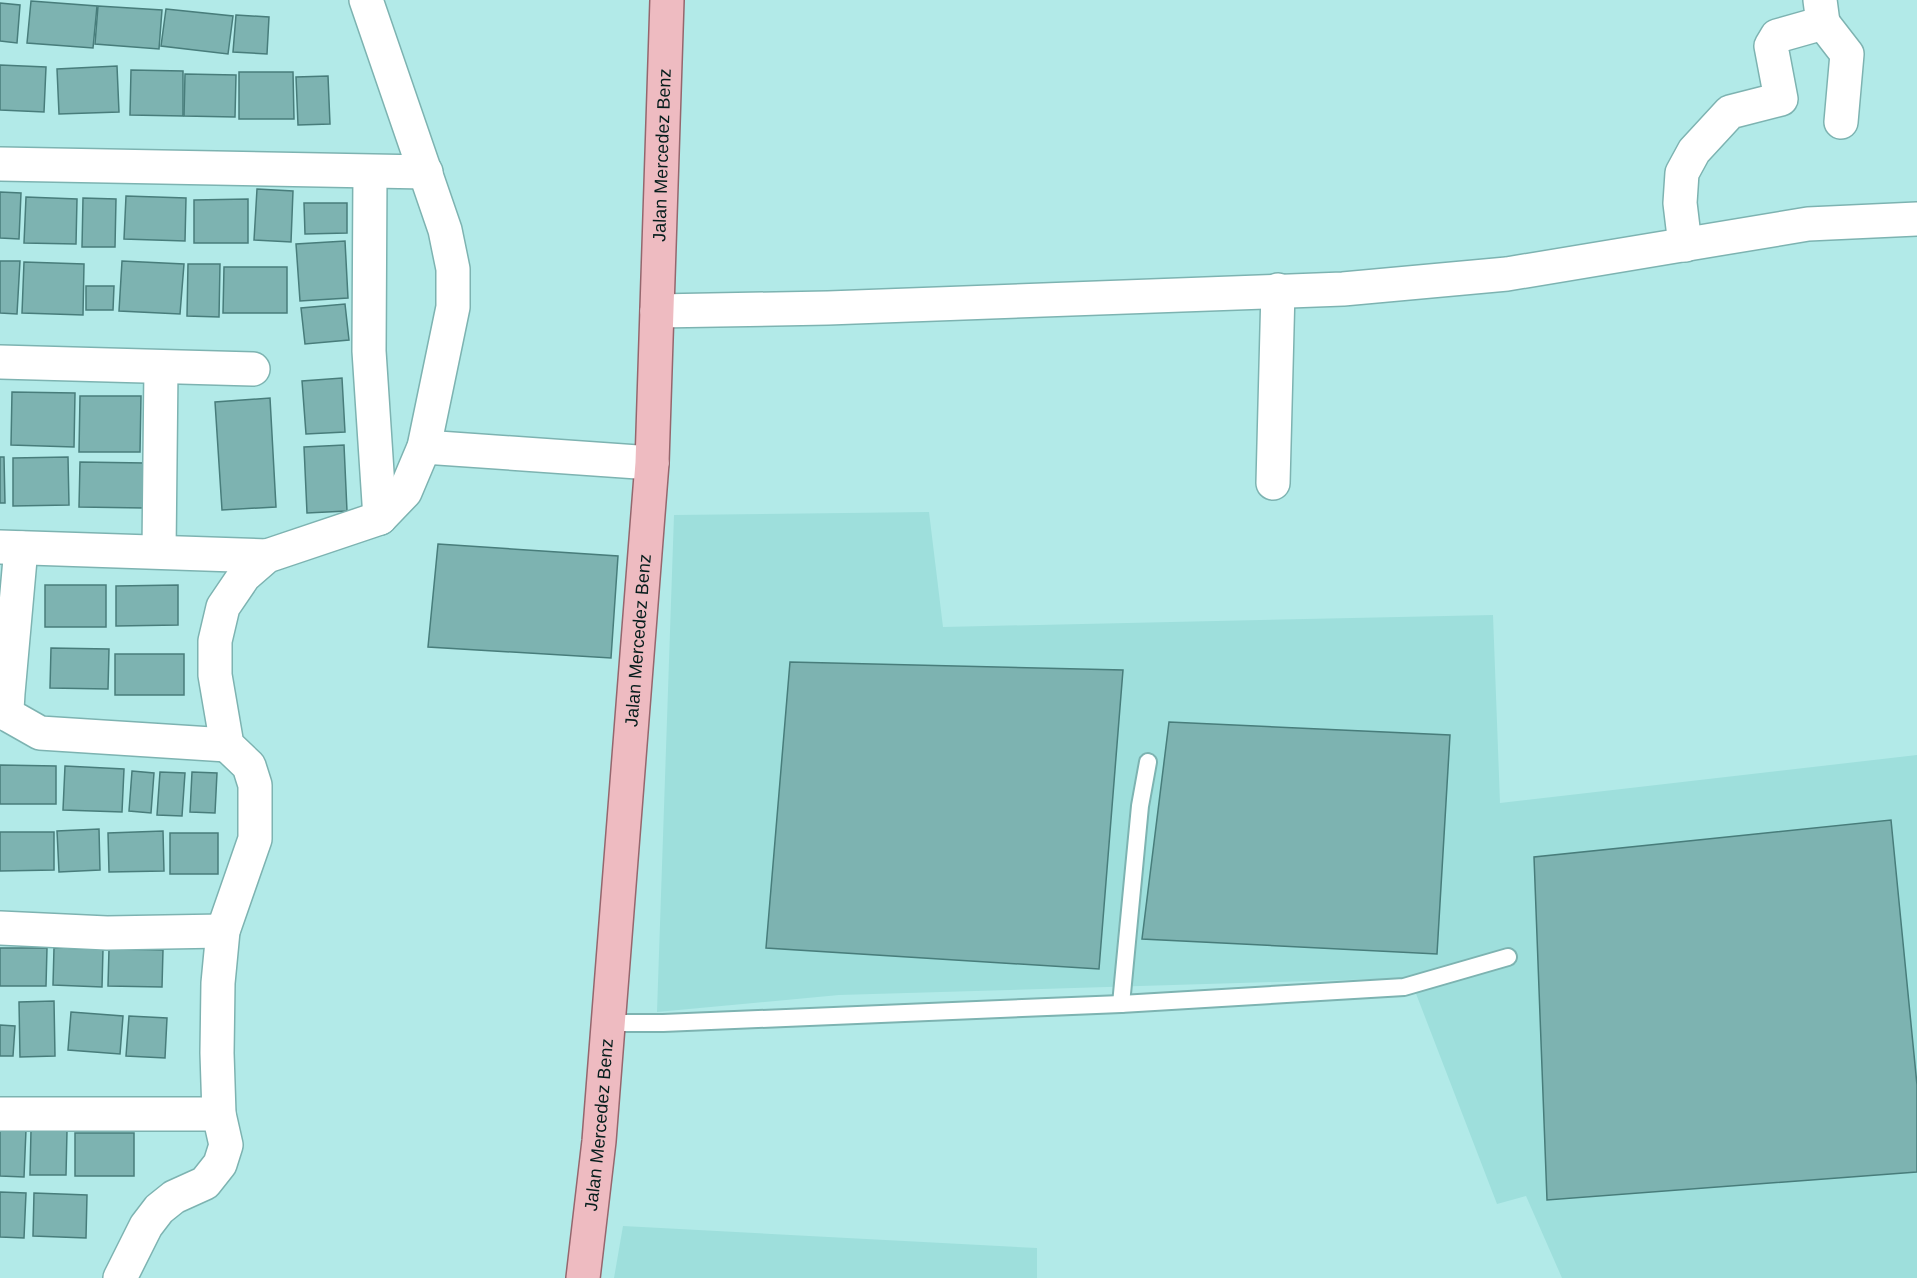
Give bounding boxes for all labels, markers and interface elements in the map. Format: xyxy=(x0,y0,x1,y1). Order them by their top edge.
street label: Jalan Mercedez Benz xyxy=(649,68,675,242)
street label: Jalan Mercedez Benz xyxy=(621,553,655,728)
street label: Jalan Mercedez Benz xyxy=(581,1038,617,1212)

